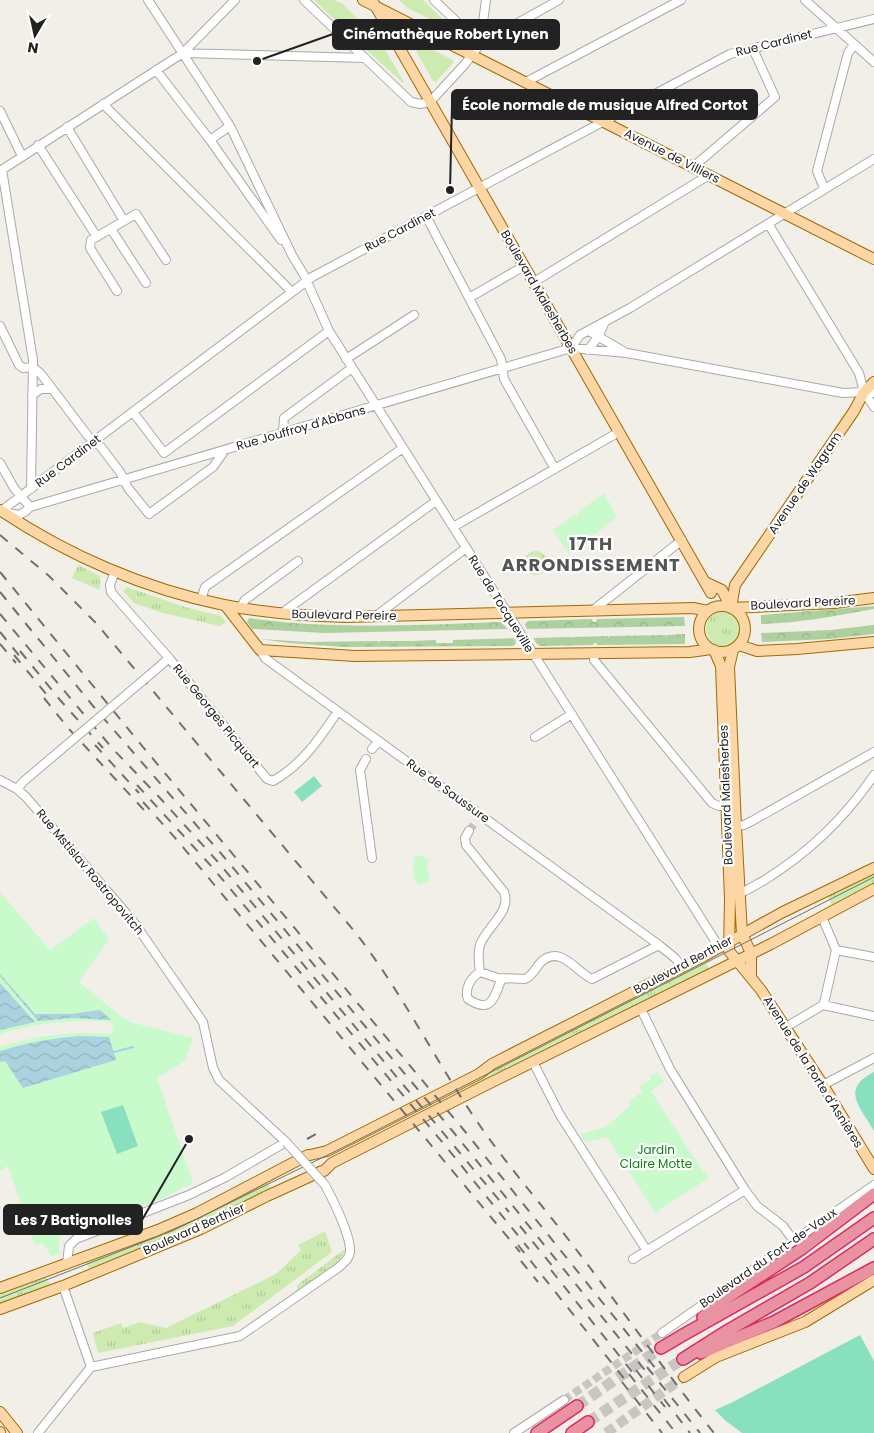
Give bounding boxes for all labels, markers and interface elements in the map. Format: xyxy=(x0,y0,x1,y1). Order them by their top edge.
north arrow xyxy=(10,10,60,60)
callout: Cinémathèque Robert Lynen xyxy=(333,20,559,49)
text: Cinémathèque Robert Lynen xyxy=(343,24,549,44)
street label: Rue Cardinet xyxy=(734,25,814,60)
text: N xyxy=(26,37,40,59)
callout: École normale de musique Alfred Cortot xyxy=(452,90,757,119)
text: École normale de musique Alfred Cortot xyxy=(462,95,748,115)
street label: Avenue de Villiers xyxy=(622,124,723,187)
street label: Rue Cardinet xyxy=(361,204,438,255)
street label: Boulevard Malesherbes xyxy=(497,227,582,357)
street label: Rue Jouffroy d'Abbans xyxy=(234,401,367,454)
street label: Avenue de Wagram xyxy=(764,428,845,537)
street label: Rue Cardinet xyxy=(31,430,104,491)
district label: 17TH ARRONDISSEMENT xyxy=(501,531,681,577)
street label: Rue de Tocqueville xyxy=(465,552,538,656)
street label: Boulevard Pereire xyxy=(750,591,856,614)
street label: Boulevard Pereire xyxy=(291,605,397,624)
street label: Rue Georges Picquart xyxy=(169,660,264,771)
street label: Boulevard Malesherbes xyxy=(715,725,736,865)
street label: Rue de Saussure xyxy=(403,755,493,827)
street label: Rue Mstislav Rostropovitch xyxy=(33,805,148,938)
street label: Boulevard Berthier xyxy=(630,931,736,998)
street label: Avenue de la Porte d'Asnières xyxy=(760,993,867,1151)
park label: Jardin Claire Motte xyxy=(620,1141,692,1172)
street label: Boulevard Berthier xyxy=(140,1198,248,1259)
street label: Boulevard du Fort-de-Vaux xyxy=(696,1204,840,1312)
callout: Les 7 Batignolles xyxy=(4,1205,142,1234)
text: Les 7 Batignolles xyxy=(14,1210,132,1230)

